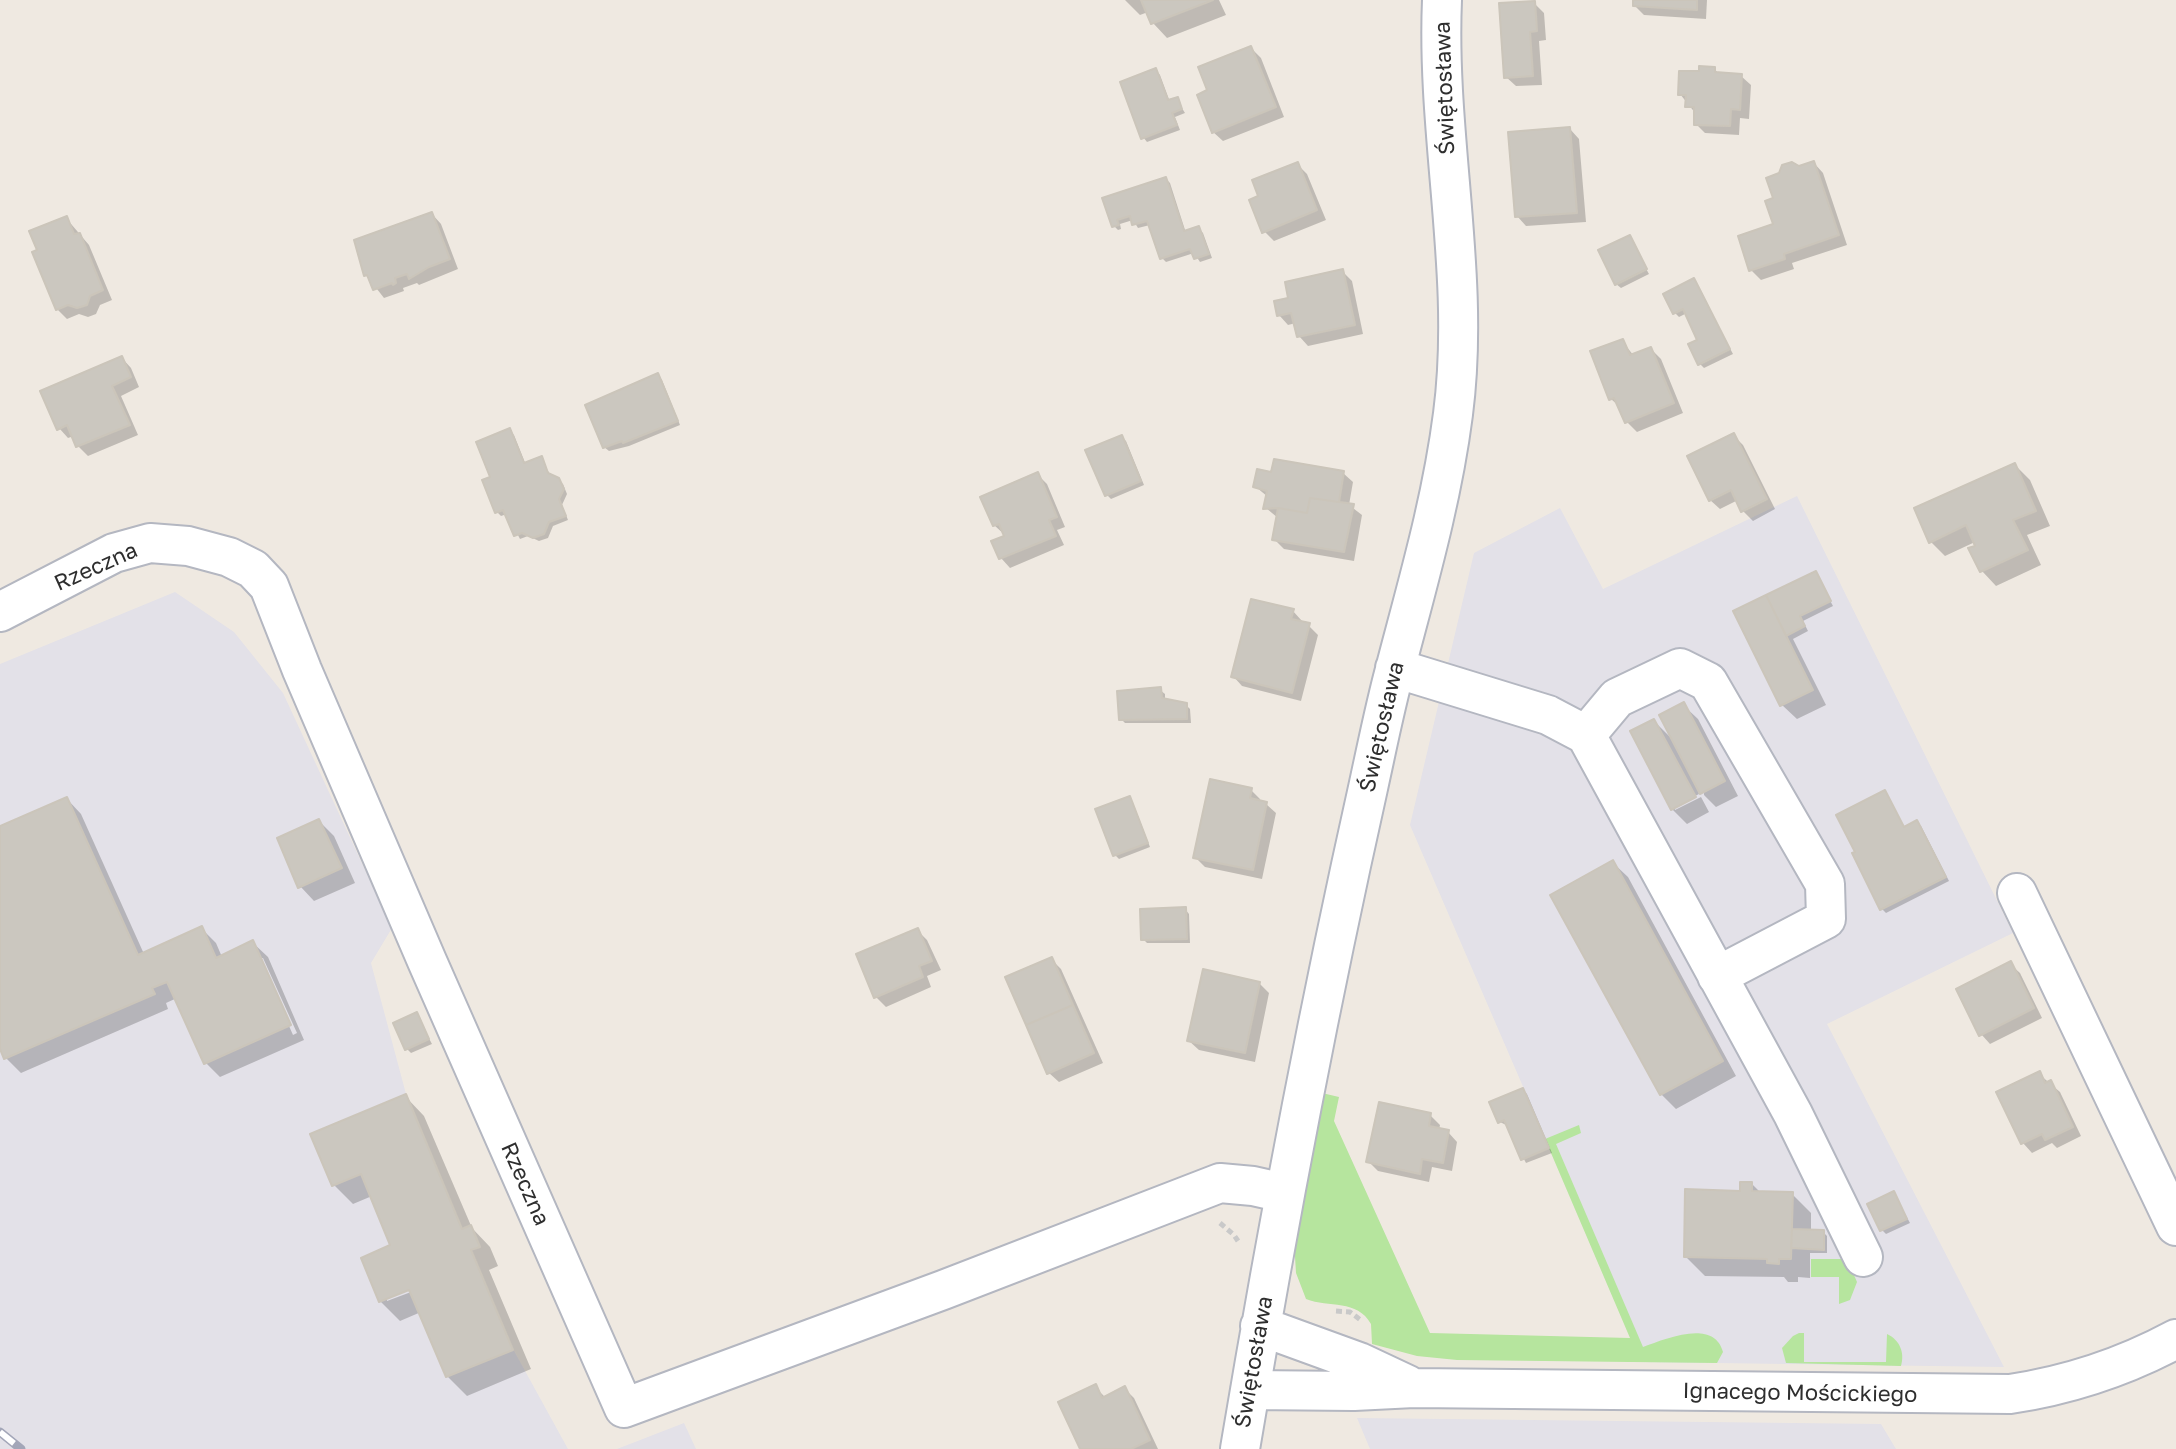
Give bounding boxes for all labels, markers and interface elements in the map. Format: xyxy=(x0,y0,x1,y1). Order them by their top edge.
street label: Świętosława xyxy=(1429,21,1461,155)
street label: Rzeczna xyxy=(50,537,142,597)
street label: Świętosława xyxy=(1354,659,1410,795)
street label: Rzeczna xyxy=(495,1138,555,1230)
street label: Świętosława xyxy=(1229,1294,1279,1430)
street label: Ignacego Mościckiego xyxy=(1682,1378,1918,1408)

